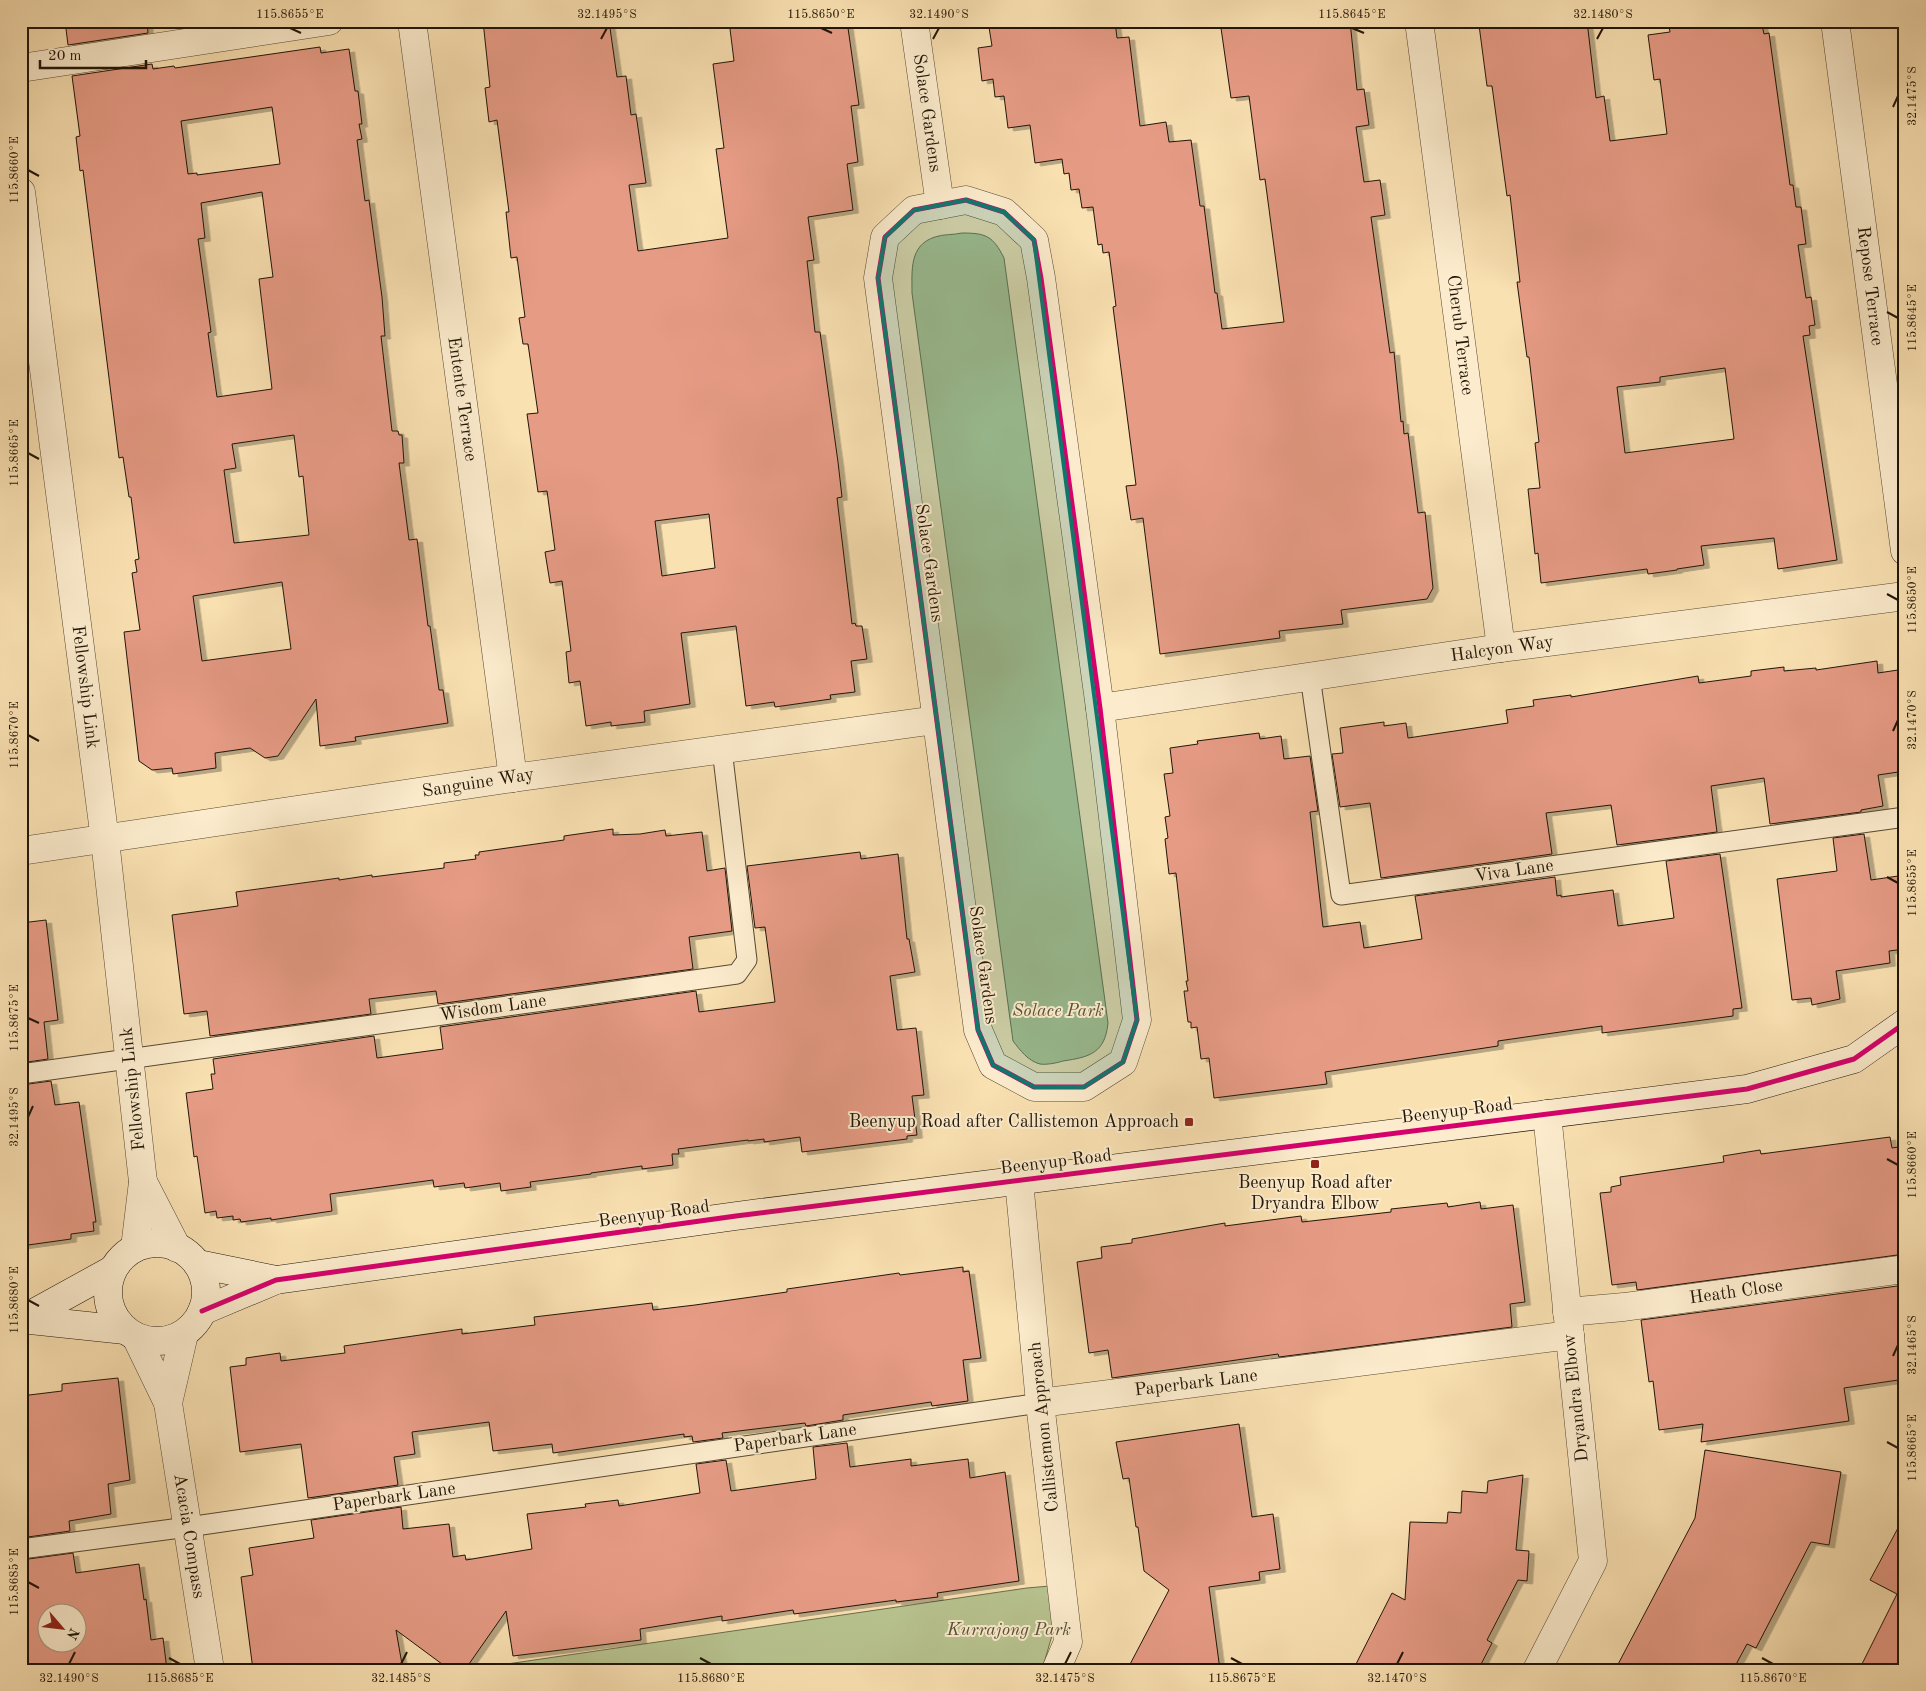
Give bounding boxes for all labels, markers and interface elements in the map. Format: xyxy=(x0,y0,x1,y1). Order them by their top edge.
text: 115.8655°E xyxy=(256,8,324,21)
text: 32.1495°S xyxy=(577,8,637,21)
text: 115.8650°E xyxy=(787,8,855,21)
text: 115.8645°E xyxy=(1318,8,1386,21)
text: 32.1490°S xyxy=(909,9,969,21)
text: 32.1480°S xyxy=(1573,9,1633,21)
scale bar xyxy=(40,38,146,70)
text: 20 m xyxy=(48,49,82,64)
street label: Solace Gardens xyxy=(910,53,944,174)
text: 32.1475°S xyxy=(1906,66,1919,126)
text: 115.8660°E xyxy=(8,136,21,204)
street label: Repose Terrace xyxy=(1854,225,1886,347)
street label: Cherub Terrace xyxy=(1444,274,1476,396)
text: 115.8645°E xyxy=(1906,284,1919,352)
street label: Entente Terrace xyxy=(444,335,480,463)
text: 115.8665°E xyxy=(8,419,21,487)
street label: Solace Gardens xyxy=(912,503,946,624)
text: 115.8650°E xyxy=(1906,566,1919,634)
street label: Fellowship Link xyxy=(68,624,102,750)
street label: Halcyon Way xyxy=(1449,633,1555,665)
text: 32.1470°S xyxy=(1907,690,1919,750)
text: 115.8670°E xyxy=(8,701,21,769)
street label: Sanguine Way xyxy=(421,765,536,801)
text: 115.8655°E xyxy=(1906,849,1919,917)
street label: Viva Lane xyxy=(1473,857,1555,885)
street label: Solace Gardens xyxy=(966,905,1000,1026)
text: 115.8675°E xyxy=(8,984,21,1052)
street label: Wisdom Lane xyxy=(438,992,548,1024)
park label: Solace Park xyxy=(1012,1002,1104,1020)
street label: Fellowship Link xyxy=(118,1026,148,1152)
text: 32.1495°S xyxy=(8,1087,21,1147)
street label: Beenyup Road xyxy=(1400,1095,1514,1127)
place label: Beenyup Road after Callistemon Approach xyxy=(849,1113,1179,1131)
marker: Beenyup Road after Callistemon Approach xyxy=(1183,1116,1195,1128)
text: 115.8660°E xyxy=(1906,1131,1919,1199)
street label: Beenyup Road xyxy=(999,1146,1113,1178)
marker: Beenyup Road after Dryandra Elbow xyxy=(1309,1158,1321,1170)
place label: Beenyup Road after Dryandra Elbow xyxy=(1238,1174,1393,1213)
street label: Beenyup Road xyxy=(597,1197,711,1231)
text: 115.8680°E xyxy=(8,1266,21,1334)
street label: Heath Close xyxy=(1688,1277,1784,1307)
text: 32.1465°S xyxy=(1906,1315,1919,1375)
street label: Dryandra Elbow xyxy=(1560,1333,1592,1463)
street label: Callistemon Approach xyxy=(1026,1341,1062,1513)
street label: Paperbark Lane xyxy=(1133,1367,1259,1399)
text: 115.8665°E xyxy=(1906,1414,1919,1482)
street label: Paperbark Lane xyxy=(732,1420,858,1456)
street label: Acacia Compass xyxy=(170,1472,208,1600)
street label: Paperbark Lane xyxy=(331,1479,457,1515)
text: 115.8685°E xyxy=(8,1548,21,1616)
north arrow xyxy=(38,1604,88,1654)
park label: Kurrajong Park xyxy=(946,1621,1071,1639)
text: N xyxy=(64,1626,81,1642)
text: 115.8685°E xyxy=(146,1672,214,1685)
text: 32.1485°S xyxy=(371,1672,431,1685)
text: 115.8680°E xyxy=(677,1672,745,1685)
text: 32.1475°S xyxy=(1035,1672,1095,1685)
text: 115.8675°E xyxy=(1208,1672,1276,1685)
text: 115.8670°E xyxy=(1739,1672,1807,1685)
text: 32.1490°S xyxy=(39,1673,99,1685)
text: 32.1470°S xyxy=(1367,1673,1427,1685)

